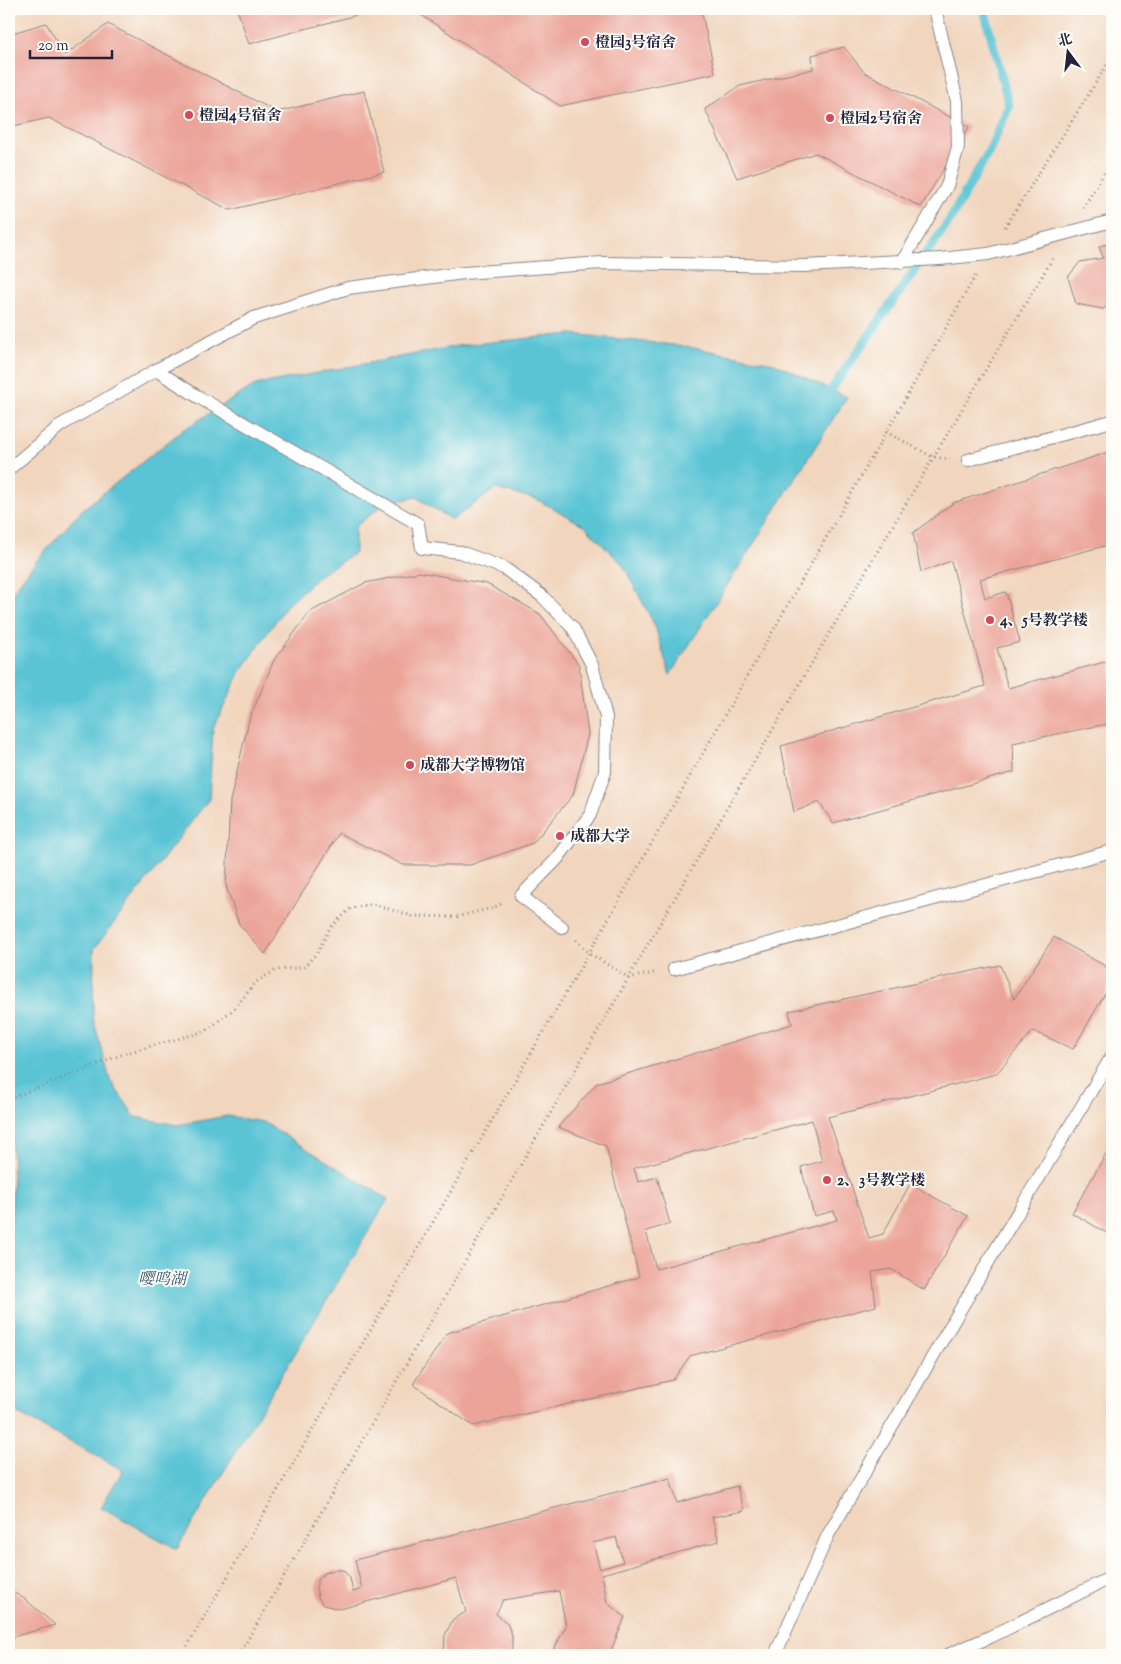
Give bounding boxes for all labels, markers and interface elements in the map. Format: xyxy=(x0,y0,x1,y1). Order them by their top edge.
scale bar xyxy=(30,28,112,60)
north arrow xyxy=(1044,28,1094,78)
text: 北 xyxy=(1056,30,1075,53)
place label: 橙园3号宿舍 xyxy=(595,33,676,54)
text: 20 m xyxy=(38,36,69,57)
marker: 橙园3号宿舍 xyxy=(579,36,591,48)
place label: 橙园4号宿舍 xyxy=(199,106,282,127)
marker: 橙园4号宿舍 xyxy=(183,109,195,121)
place label: 橙园2号宿舍 xyxy=(840,109,922,130)
marker: 橙园2号宿舍 xyxy=(824,112,836,124)
place label: 4、5号教学楼 xyxy=(999,611,1088,632)
marker: 4、5号教学楼 xyxy=(984,614,996,626)
place label: 成都大学博物馆 xyxy=(420,756,525,777)
marker: 成都大学博物馆 xyxy=(404,759,416,771)
place label: 成都大学 xyxy=(570,827,630,848)
marker: 成都大学 xyxy=(554,830,566,842)
place label: 2、3号教学楼 xyxy=(837,1171,925,1192)
marker: 2、3号教学楼 xyxy=(821,1174,833,1186)
water label: 嘤鸣湖 xyxy=(138,1269,189,1292)

